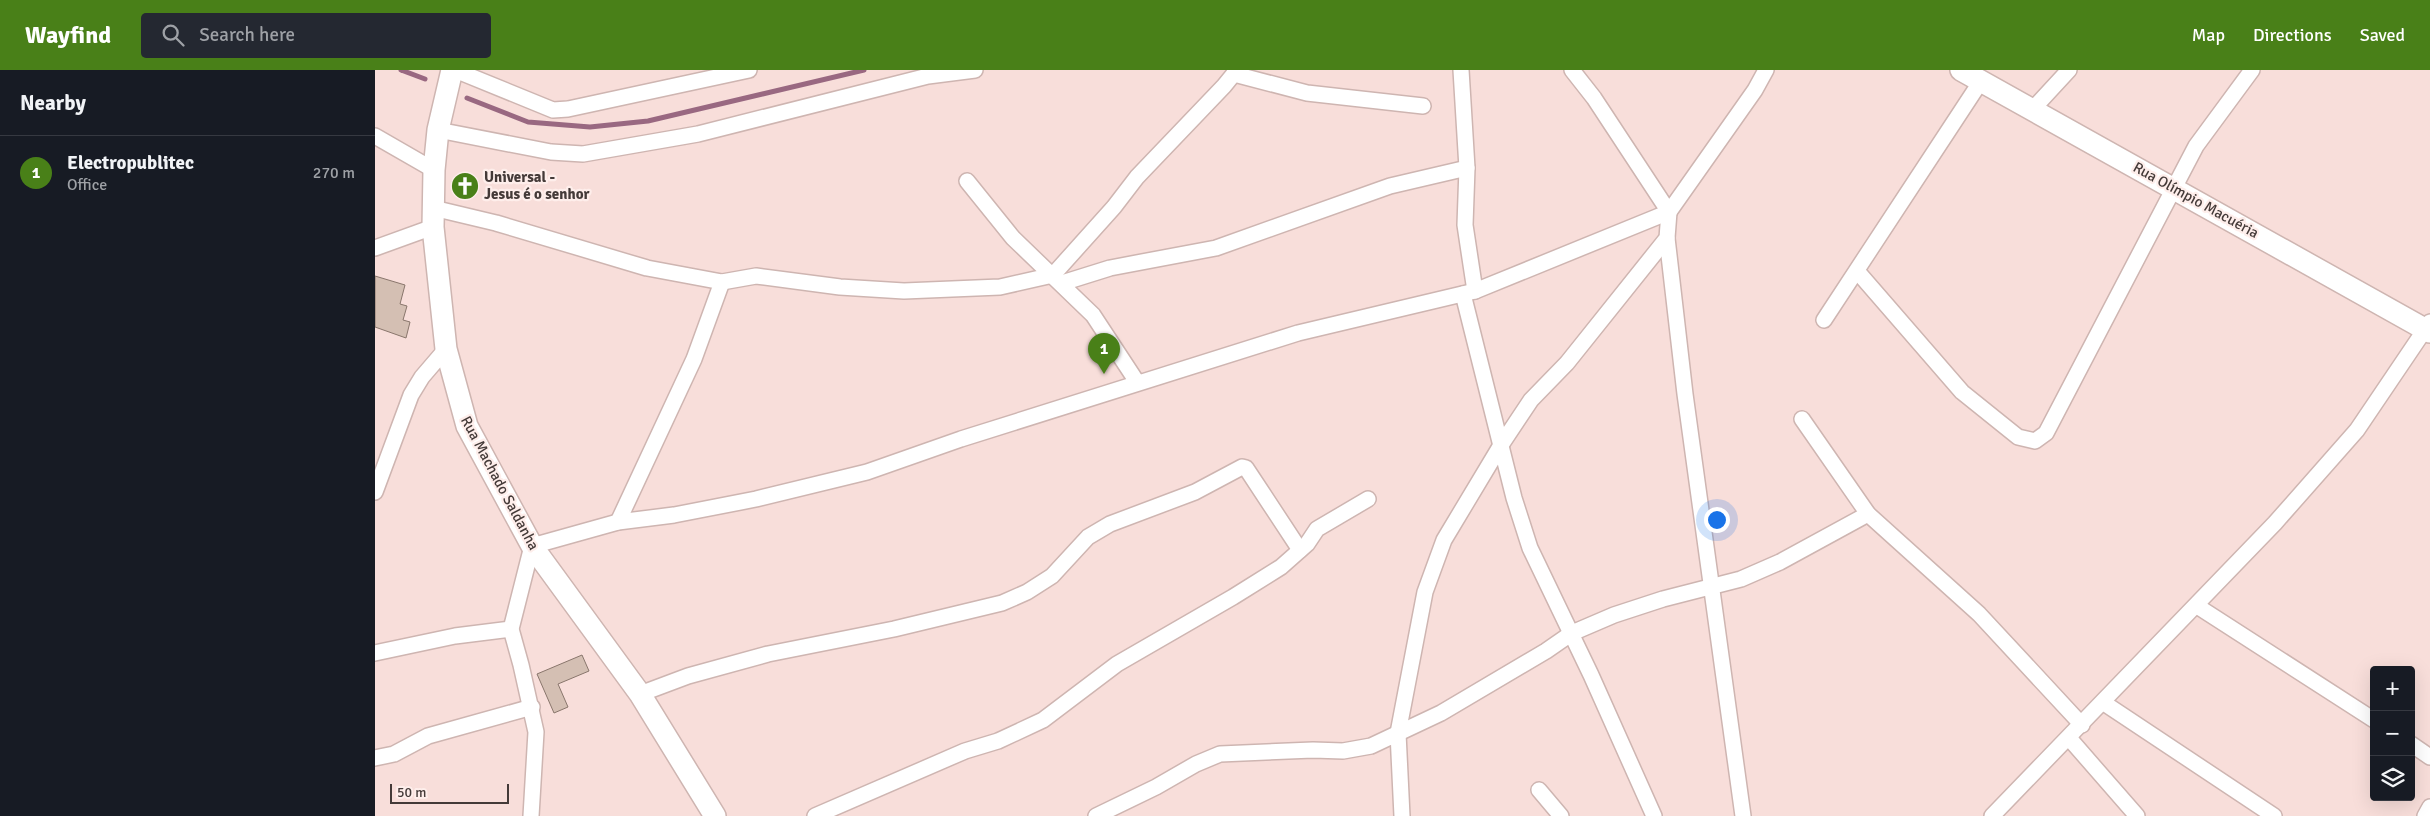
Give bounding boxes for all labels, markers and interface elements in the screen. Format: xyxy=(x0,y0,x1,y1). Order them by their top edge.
search box xyxy=(141,13,491,58)
text: Wayfind xyxy=(25,20,111,50)
icon: search xyxy=(159,21,187,49)
text: Search here xyxy=(199,23,295,47)
text: Map xyxy=(2192,24,2225,46)
text: Directions xyxy=(2253,24,2332,46)
text: Saved xyxy=(2360,24,2405,46)
text: Nearby xyxy=(20,90,86,116)
text: Electropublitec xyxy=(67,151,194,175)
street label: Rua Olímpio Macuéria xyxy=(2130,158,2262,242)
text: 1 xyxy=(32,163,40,183)
text: 270 m xyxy=(313,163,355,183)
place label: Universal - Jesus é o senhor xyxy=(484,168,589,203)
church icon: Universal - Jesus é o senhor xyxy=(450,171,480,201)
text: Office xyxy=(67,175,107,195)
pin: 1 xyxy=(1088,333,1120,374)
street label: Rua Machado Saldanha xyxy=(457,413,543,553)
your location xyxy=(1704,507,1730,533)
map controls xyxy=(2370,666,2415,801)
button: + xyxy=(2370,666,2415,711)
button: − xyxy=(2370,711,2415,756)
button: layers xyxy=(2370,756,2415,801)
scale bar xyxy=(390,781,509,804)
text: 50 m xyxy=(397,784,426,801)

